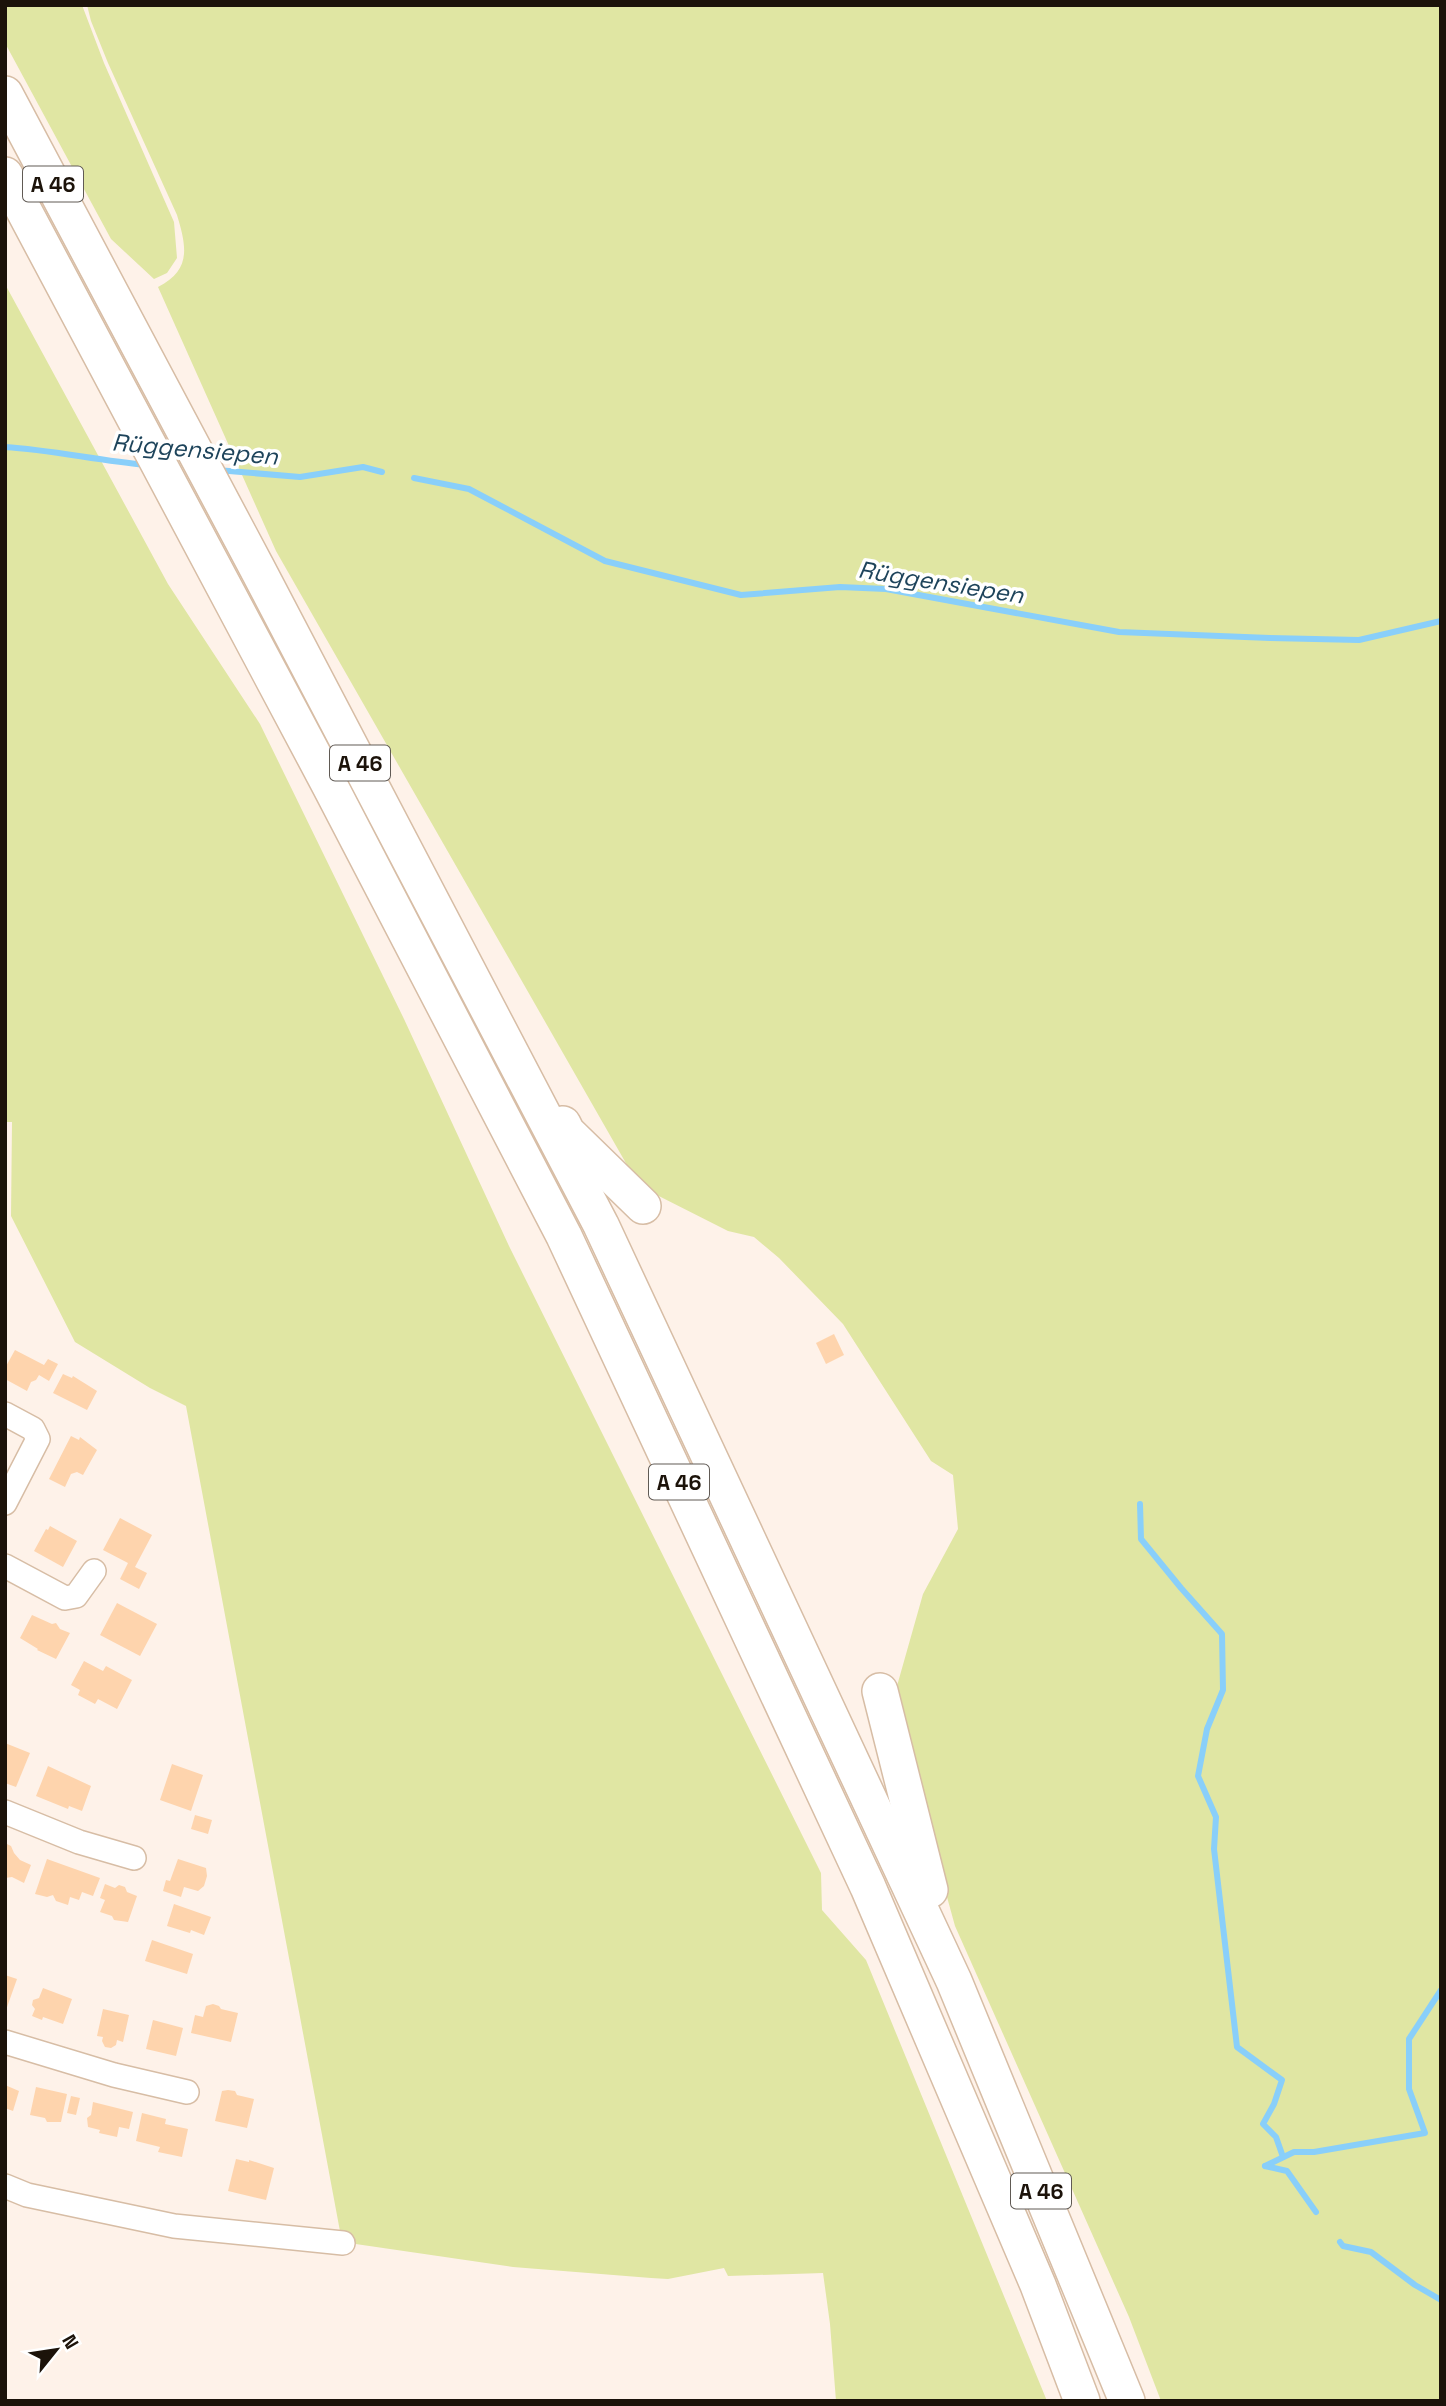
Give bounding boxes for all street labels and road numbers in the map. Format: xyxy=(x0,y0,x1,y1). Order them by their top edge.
road number: A 46 xyxy=(23,166,83,202)
road number: A 46 xyxy=(330,746,390,780)
road number: A 46 xyxy=(649,1464,709,1500)
road number: A 46 xyxy=(1011,2174,1071,2208)

